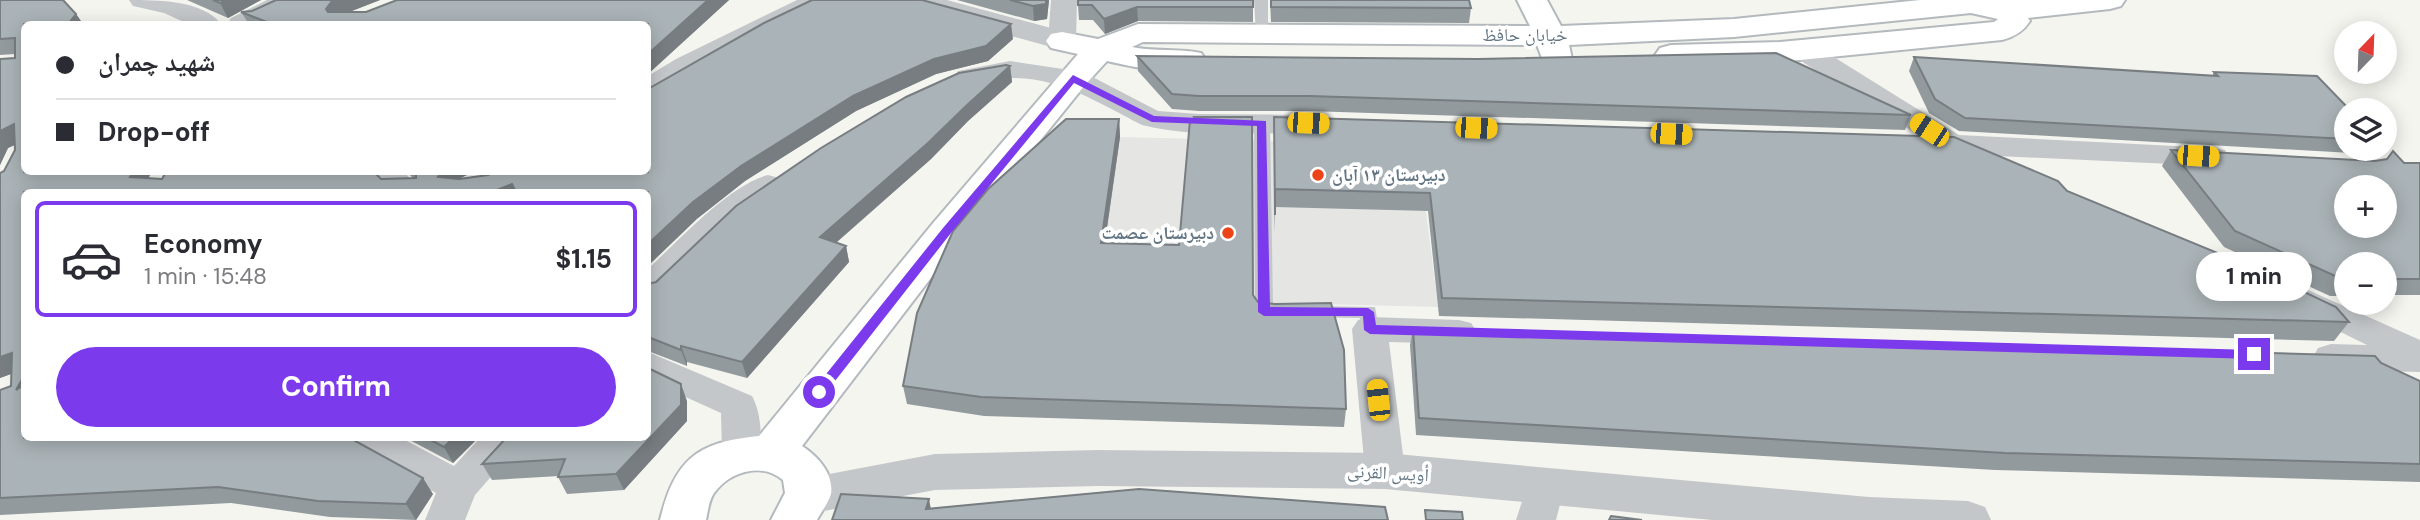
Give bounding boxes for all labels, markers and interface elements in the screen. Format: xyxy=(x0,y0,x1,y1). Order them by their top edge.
north arrow xyxy=(2334,21,2398,84)
map controls xyxy=(2334,21,2397,315)
street label: خیابان حافظ xyxy=(1483,23,1567,47)
text: شهید چمران xyxy=(98,45,216,79)
button: layers xyxy=(2334,98,2397,161)
car xyxy=(1906,110,1953,150)
car xyxy=(1287,112,1330,134)
text: Drop-off xyxy=(98,115,210,149)
car xyxy=(1455,117,1498,139)
car xyxy=(1650,123,1693,145)
car xyxy=(2177,144,2220,168)
place label: دبیرستان ۱۳ آبان xyxy=(1332,163,1446,187)
marker: دبیرستان ۱۳ آبان xyxy=(1310,167,1326,183)
button: + xyxy=(2334,175,2397,238)
place label: دبیرستان عصمت xyxy=(1102,221,1214,245)
marker: دبیرستان عصمت xyxy=(1220,225,1236,241)
text: Economy xyxy=(144,227,262,261)
icon: car xyxy=(60,228,123,291)
text: $1.15 xyxy=(556,242,612,276)
callout: 1 min xyxy=(2196,252,2312,302)
button: − xyxy=(2334,252,2397,315)
text: 1 min · 15:48 xyxy=(144,261,267,291)
text: 1 min xyxy=(2226,261,2282,291)
route end xyxy=(2238,338,2270,370)
button: Confirm xyxy=(56,347,616,427)
route start xyxy=(803,376,835,408)
car xyxy=(1366,378,1391,422)
street label: أویس القرنی xyxy=(1347,459,1429,487)

